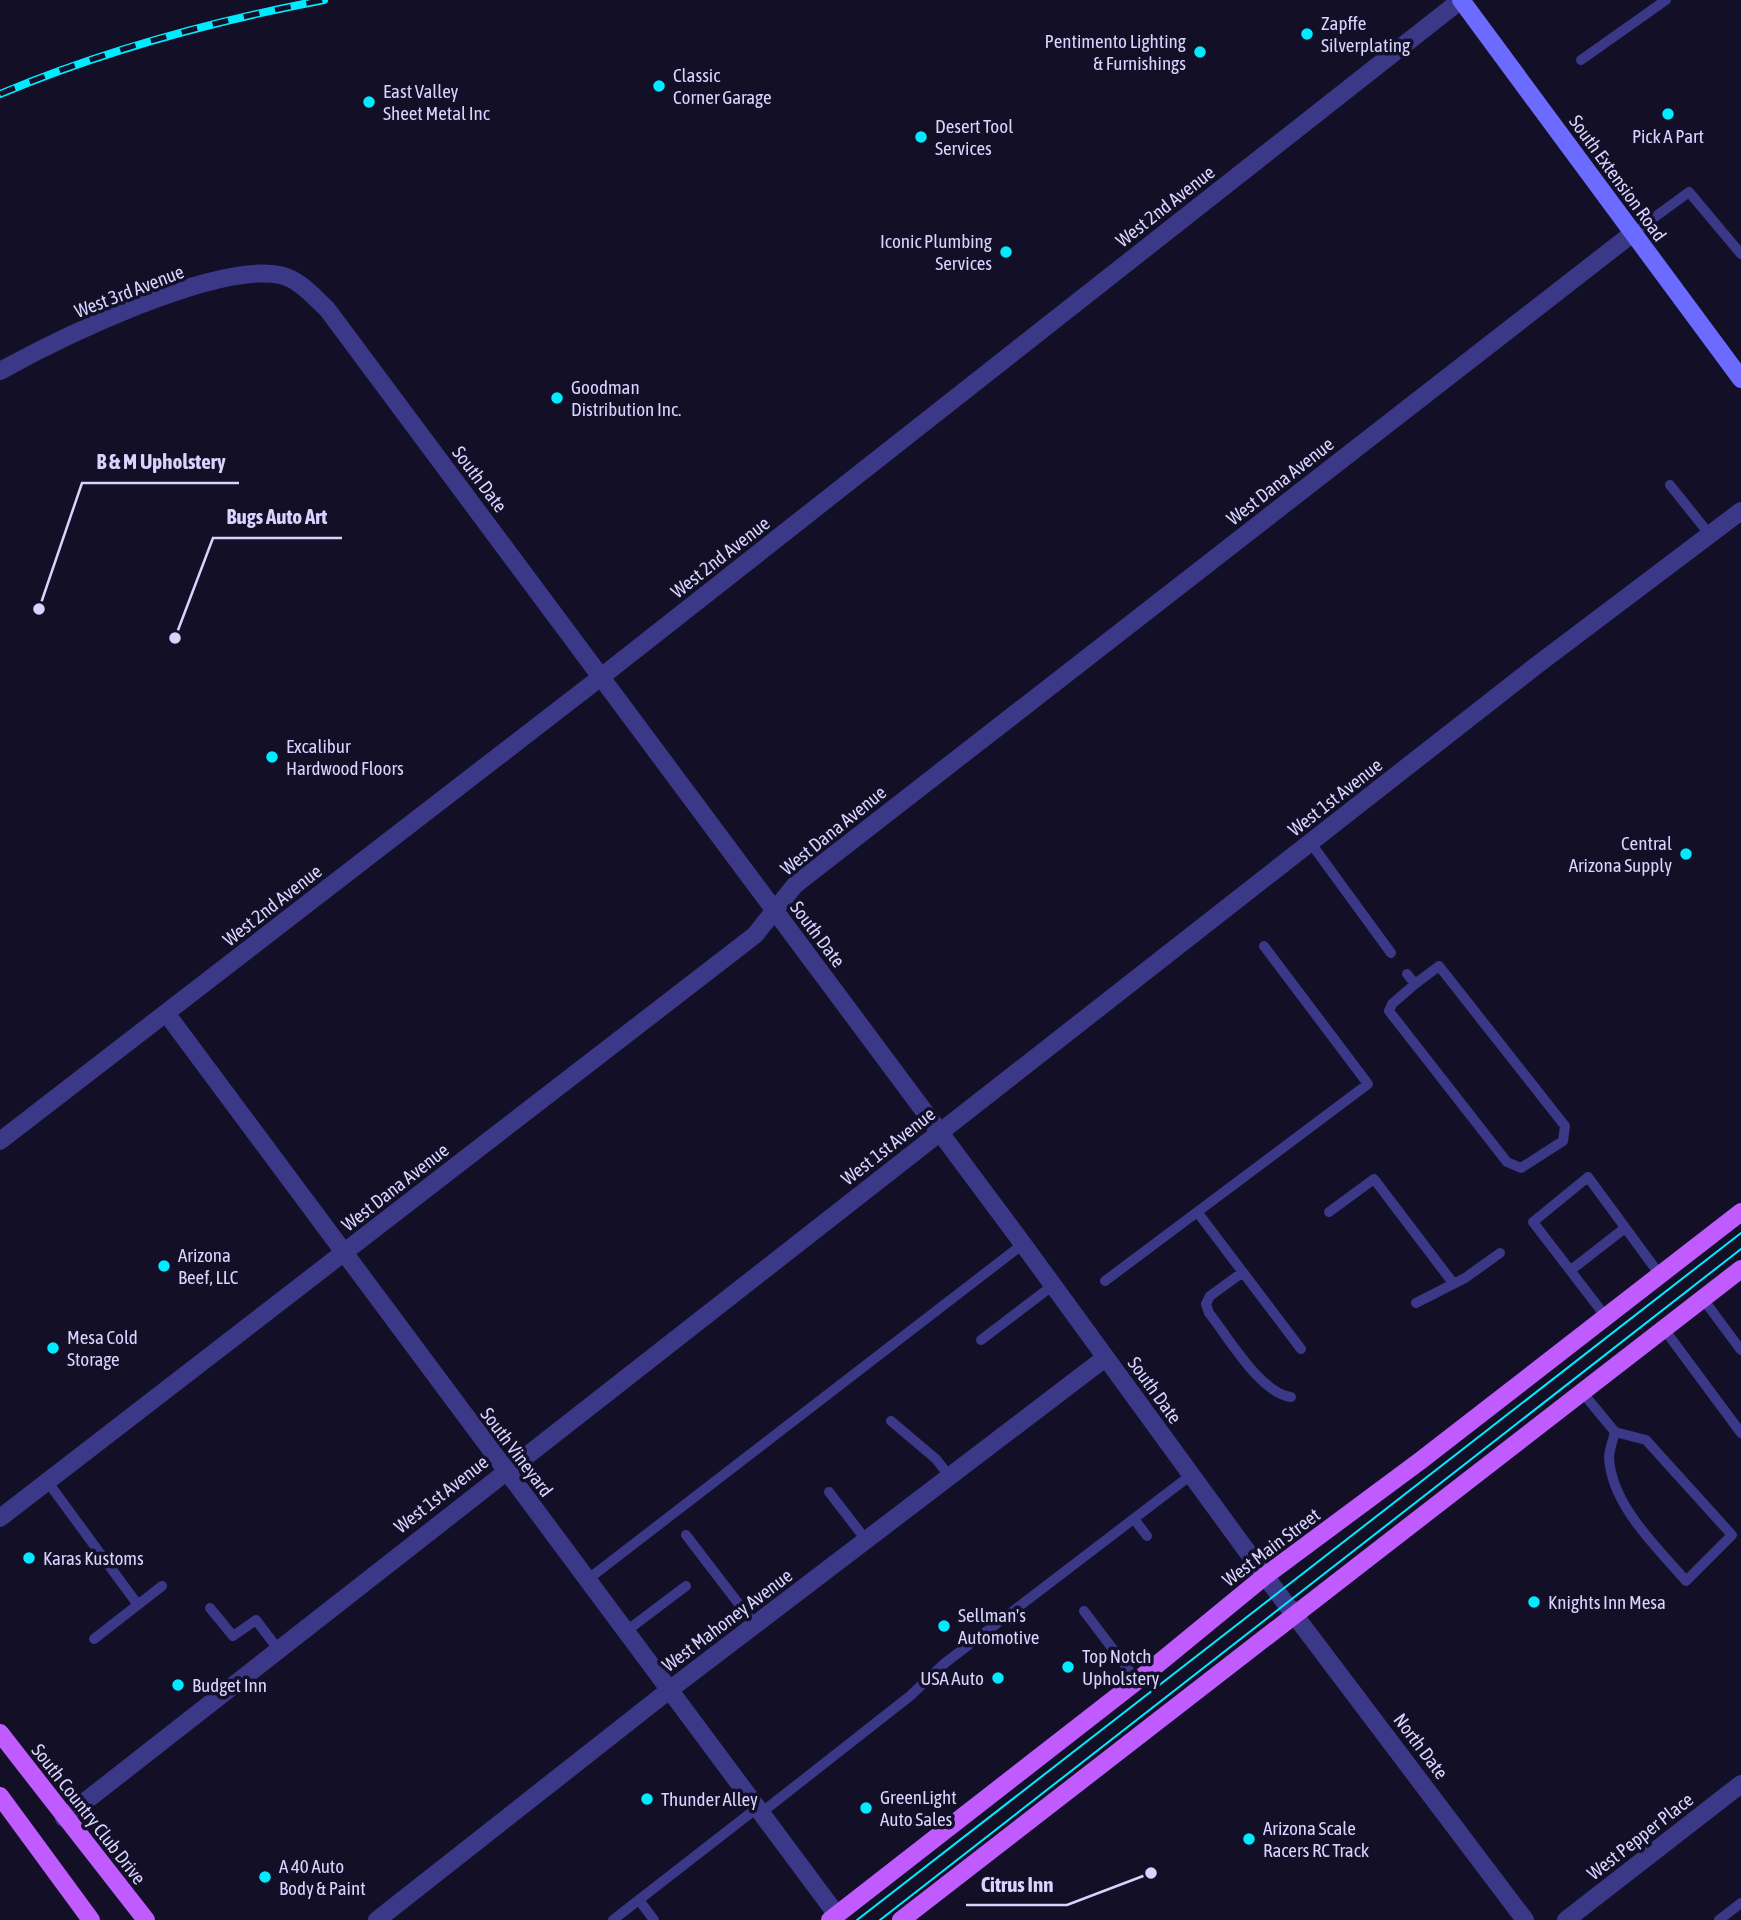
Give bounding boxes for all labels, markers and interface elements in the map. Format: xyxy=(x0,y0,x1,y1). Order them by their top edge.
place label: Zapffe Silverplating xyxy=(1321,12,1411,56)
marker: Zapffe Silverplating xyxy=(1299,26,1315,42)
place label: Pentimento Lighting & Furnishings xyxy=(1045,30,1187,74)
marker: Pentimento Lighting & Furnishings xyxy=(1192,44,1208,60)
place label: Classic Corner Garage xyxy=(673,64,772,108)
marker: Classic Corner Garage xyxy=(651,78,667,94)
place label: East Valley Sheet Metal Inc xyxy=(383,80,491,124)
marker: East Valley Sheet Metal Inc xyxy=(361,94,377,110)
marker: Pick A Part xyxy=(1660,106,1676,122)
street label: South Extension Road xyxy=(1565,111,1671,245)
place label: Desert Tool Services xyxy=(935,115,1013,159)
place label: Pick A Part xyxy=(1632,125,1704,147)
marker: Desert Tool Services xyxy=(913,129,929,145)
street label: West 2nd Avenue xyxy=(1111,161,1219,251)
place label: Iconic Plumbing Services xyxy=(880,230,993,274)
marker: Iconic Plumbing Services xyxy=(998,244,1014,260)
street label: West 3rd Avenue xyxy=(71,260,187,322)
place label: Goodman Distribution Inc. xyxy=(571,376,681,420)
marker: Goodman Distribution Inc. xyxy=(549,390,565,406)
street label: West Dana Avenue xyxy=(1222,433,1338,529)
callout: B & M Upholstery xyxy=(82,441,239,483)
street label: South Date xyxy=(448,442,512,516)
text: B & M Upholstery xyxy=(96,449,226,473)
callout: Bugs Auto Art xyxy=(213,496,342,538)
text: Bugs Auto Art xyxy=(227,504,327,528)
street label: West 2nd Avenue xyxy=(666,512,774,602)
place label: Excalibur Hardwood Floors xyxy=(286,735,404,779)
marker: Excalibur Hardwood Floors xyxy=(264,749,280,765)
street label: West 1st Avenue xyxy=(1284,754,1386,840)
street label: West Dana Avenue xyxy=(776,781,890,879)
place label: Central Arizona Supply xyxy=(1569,832,1672,876)
marker: Central Arizona Supply xyxy=(1678,846,1694,862)
street label: West 2nd Avenue xyxy=(218,860,326,950)
street label: South Date xyxy=(786,897,850,971)
street label: West 1st Avenue xyxy=(837,1103,939,1189)
street label: West Dana Avenue xyxy=(337,1139,453,1235)
place label: Arizona Beef, LLC xyxy=(178,1244,239,1288)
marker: Arizona Beef, LLC xyxy=(156,1258,172,1274)
place label: Mesa Cold Storage xyxy=(67,1326,138,1370)
marker: Mesa Cold Storage xyxy=(45,1340,61,1356)
street label: South Date xyxy=(1124,1352,1186,1428)
street label: South Vineyard xyxy=(476,1403,558,1501)
street label: West 1st Avenue xyxy=(390,1451,492,1537)
street label: West Main Street xyxy=(1218,1503,1324,1591)
place label: Karas Kustoms xyxy=(43,1547,144,1569)
marker: Karas Kustoms xyxy=(21,1550,37,1566)
street label: West Mahoney Avenue xyxy=(658,1564,796,1676)
place label: Knights Inn Mesa xyxy=(1548,1591,1666,1613)
marker: Knights Inn Mesa xyxy=(1526,1594,1542,1610)
place label: Sellman's Automotive xyxy=(958,1604,1039,1648)
marker: Sellman's Automotive xyxy=(936,1618,952,1634)
place label: Top Notch Upholstery xyxy=(1082,1645,1160,1689)
marker: Top Notch Upholstery xyxy=(1060,1659,1076,1675)
place label: USA Auto xyxy=(920,1667,984,1689)
marker: USA Auto xyxy=(990,1670,1006,1686)
place label: Budget Inn xyxy=(192,1674,267,1696)
marker: Budget Inn xyxy=(170,1677,186,1693)
street label: North Date xyxy=(1389,1709,1453,1783)
street label: South Country Club Drive xyxy=(27,1739,151,1889)
place label: GreenLight Auto Sales xyxy=(880,1786,957,1830)
place label: Thunder Alley xyxy=(661,1788,758,1810)
street label: West Pepper Place xyxy=(1583,1788,1697,1884)
marker: Thunder Alley xyxy=(639,1791,655,1807)
marker: GreenLight Auto Sales xyxy=(858,1800,874,1816)
place label: Arizona Scale Racers RC Track xyxy=(1263,1817,1370,1861)
marker: Arizona Scale Racers RC Track xyxy=(1241,1831,1257,1847)
place label: A 40 Auto Body & Paint xyxy=(279,1855,366,1899)
callout: Citrus Inn xyxy=(966,1863,1067,1905)
marker: A 40 Auto Body & Paint xyxy=(257,1869,273,1885)
text: Citrus Inn xyxy=(981,1872,1053,1896)

